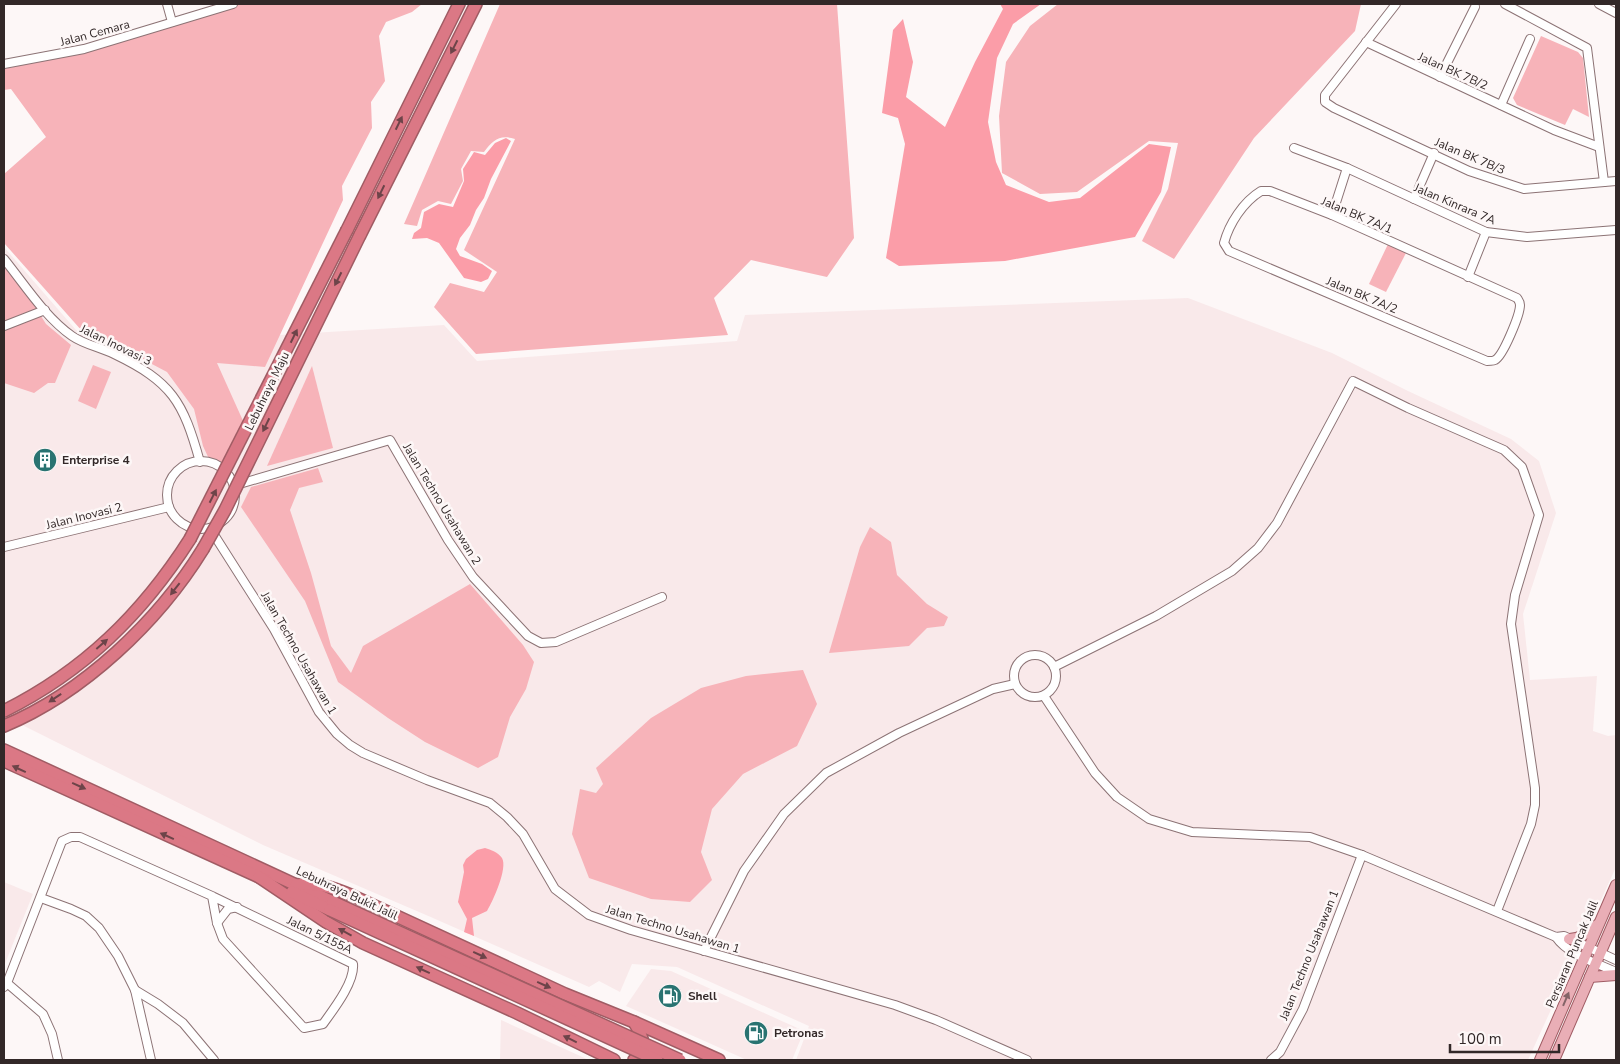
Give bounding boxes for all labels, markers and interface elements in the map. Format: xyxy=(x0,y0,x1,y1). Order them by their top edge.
street label: Jalan Cemara xyxy=(58,16,132,50)
one-way arrow xyxy=(450,40,458,54)
street label: Jalan BK 7B/2 xyxy=(1415,48,1490,93)
one-way arrow xyxy=(395,116,403,130)
street label: Jalan BK 7B/3 xyxy=(1432,134,1507,178)
street label: Jalan Kinrara 7A xyxy=(1411,179,1499,229)
one-way arrow xyxy=(377,185,385,200)
street label: Jalan BK 7A/1 xyxy=(1318,192,1395,237)
one-way arrow xyxy=(334,272,342,286)
street label: Jalan BK 7A/2 xyxy=(1323,272,1400,317)
street label: Jalan Inovasi 3 xyxy=(77,320,154,369)
one-way arrow xyxy=(290,328,298,343)
street label: Lebuhraya Maju xyxy=(241,349,293,433)
one-way arrow xyxy=(262,417,270,432)
street label: Jalan Techno Usahawan 2 xyxy=(399,439,485,568)
building icon: Enterprise 4 xyxy=(32,447,58,473)
place label: Enterprise 4 xyxy=(62,452,130,468)
one-way arrow xyxy=(209,489,217,503)
street label: Jalan Inovasi 2 xyxy=(43,499,124,533)
one-way arrow xyxy=(169,582,180,595)
street label: Jalan Techno Usahawan 1 xyxy=(257,588,341,717)
one-way arrow xyxy=(95,639,108,650)
one-way arrow xyxy=(49,693,62,703)
one-way arrow xyxy=(12,764,26,772)
one-way arrow xyxy=(72,782,86,790)
one-way arrow xyxy=(160,831,174,839)
street label: Lebuhraya Bukit Jalil xyxy=(294,862,401,924)
street label: Jalan Techno Usahawan 1 xyxy=(1275,888,1342,1023)
street label: Persiaran Puncak Jalil xyxy=(1542,897,1602,1010)
street label: Jalan Techno Usahawan 1 xyxy=(603,901,742,957)
street label: Jalan 5/155A xyxy=(284,912,356,958)
one-way arrow xyxy=(338,928,351,937)
one-way arrow xyxy=(473,951,487,959)
one-way arrow xyxy=(416,966,430,974)
one-way arrow xyxy=(537,981,551,989)
fuel station icon: Shell xyxy=(657,983,683,1009)
place label: Shell xyxy=(688,988,717,1004)
one-way arrow xyxy=(1563,992,1571,1006)
fuel station icon: Petronas xyxy=(743,1020,769,1046)
scale bar xyxy=(1450,1022,1559,1054)
place label: Petronas xyxy=(774,1025,824,1041)
text: 100 m xyxy=(1458,1029,1502,1049)
one-way arrow xyxy=(563,1035,577,1043)

